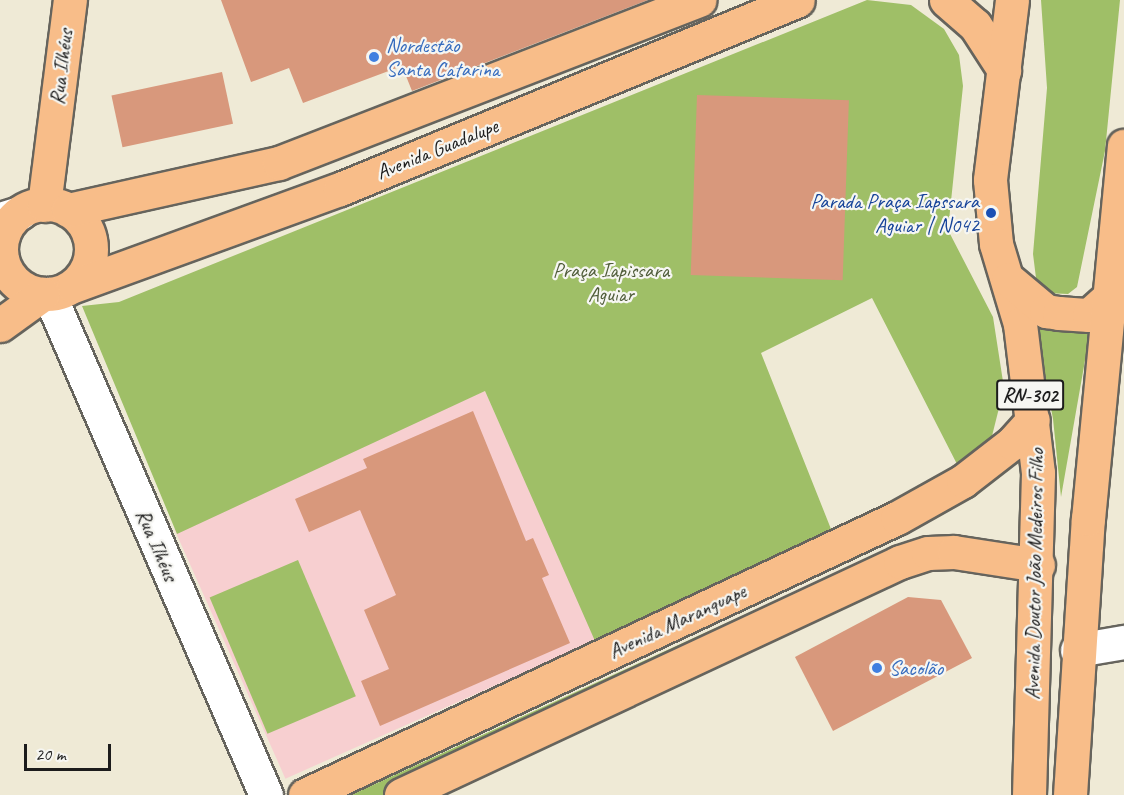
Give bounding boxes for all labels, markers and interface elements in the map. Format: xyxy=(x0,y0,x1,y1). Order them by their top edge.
street label: Rua Ilhéus xyxy=(44,28,78,106)
place label: Nordestão Santa Catarina xyxy=(386,32,500,82)
marker: Nordestão Santa Catarina xyxy=(367,50,381,64)
street label: Avenida Guadalupe xyxy=(373,113,501,185)
place label: Parada Praça Iapssara Aguiar | N042 xyxy=(811,188,979,238)
marker: Parada Praça Iapssara Aguiar | N042 xyxy=(984,206,998,220)
park label: Praça Iapissara Aguiar xyxy=(553,257,669,307)
road number: RN-302 xyxy=(996,378,1064,412)
street label: Avenida Doutor João Medeiros Filho xyxy=(1019,448,1049,700)
street label: Rua Ilhéus xyxy=(131,505,183,585)
street label: Avenida Maranguape xyxy=(604,578,750,664)
place label: Sacolão xyxy=(889,655,943,681)
marker: Sacolão xyxy=(870,661,884,675)
scale bar xyxy=(27,732,114,770)
text: 20 m xyxy=(35,743,66,765)

